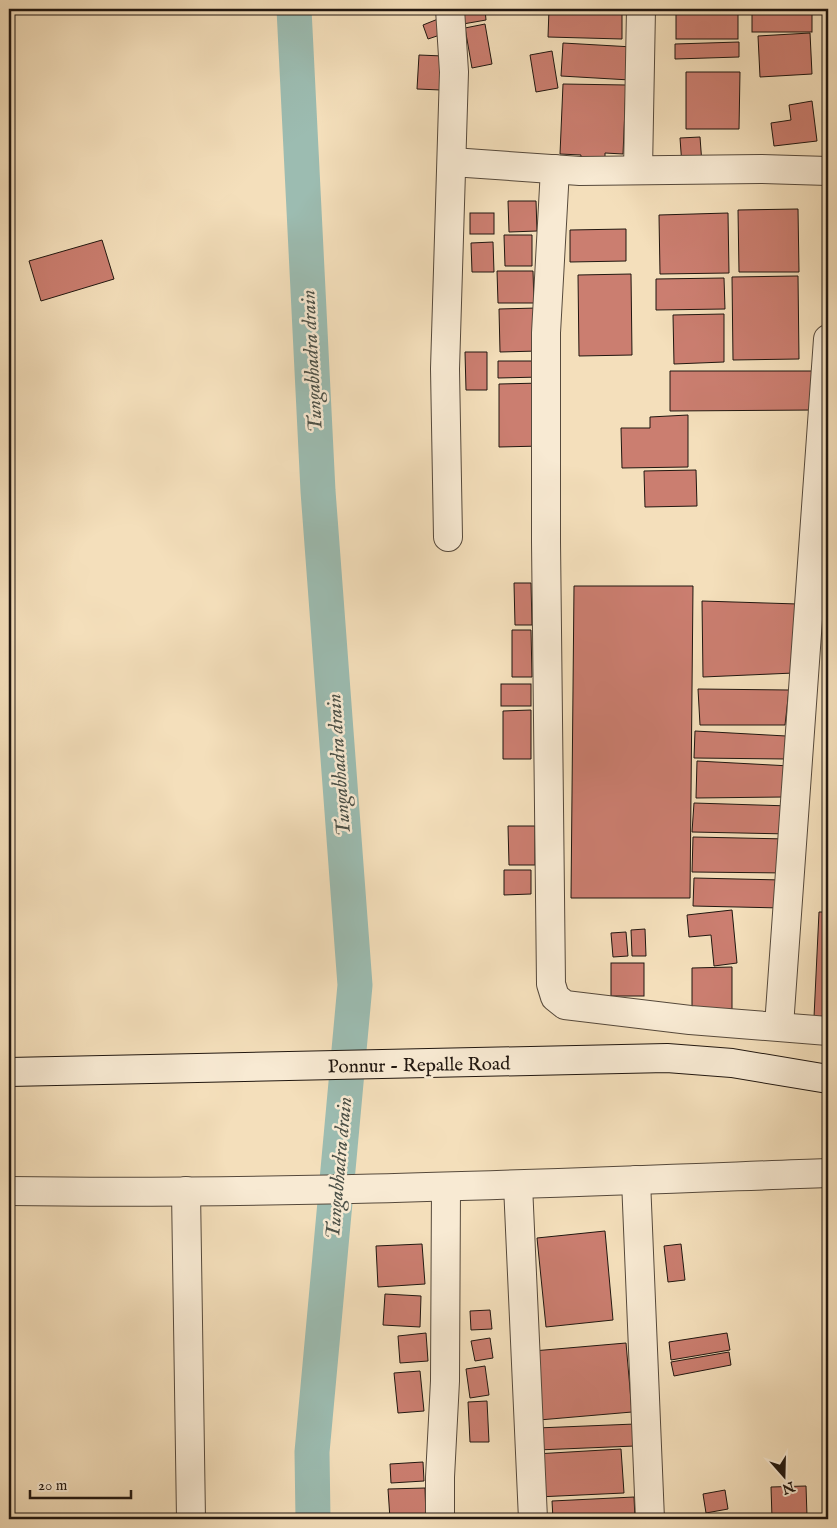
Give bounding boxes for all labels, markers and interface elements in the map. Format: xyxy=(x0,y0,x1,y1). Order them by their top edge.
water label: Tungabhadra drain xyxy=(296,289,330,433)
water label: Tungabhadra drain xyxy=(322,693,358,837)
street label: Ponnur - Repalle Road xyxy=(328,1052,511,1080)
water label: Tungabhadra drain xyxy=(321,1096,359,1240)
north arrow xyxy=(760,1450,810,1500)
scale bar xyxy=(30,1468,131,1500)
text: 20 m xyxy=(38,1476,68,1495)
text: N xyxy=(779,1476,798,1498)

